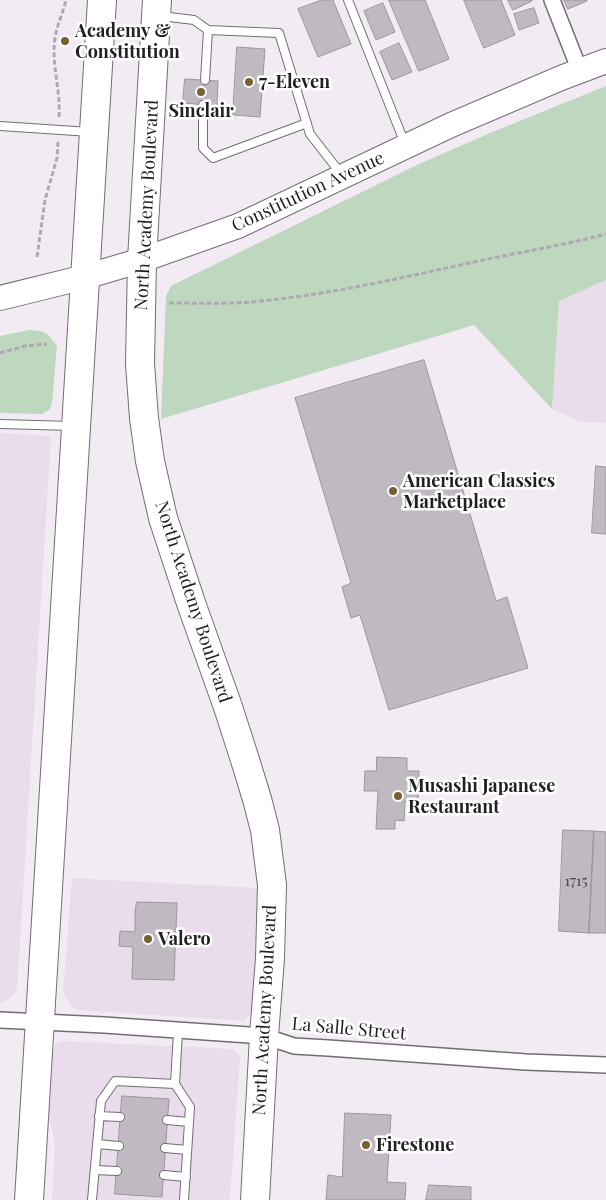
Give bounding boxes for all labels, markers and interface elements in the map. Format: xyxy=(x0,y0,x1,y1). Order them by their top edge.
place label: Academy & Constitution xyxy=(75,20,180,62)
marker: Academy & Constitution xyxy=(59,35,71,47)
place label: 7-Eleven xyxy=(259,71,330,93)
marker: 7-Eleven xyxy=(243,76,255,88)
marker: Sinclair xyxy=(195,86,207,98)
street label: North Academy Boulevard xyxy=(131,99,163,311)
place label: Sinclair xyxy=(168,100,234,122)
street label: Constitution Avenue xyxy=(228,147,388,237)
place label: American Classics Marketplace xyxy=(403,470,555,512)
marker: American Classics Marketplace xyxy=(387,485,399,497)
street label: North Academy Boulevard xyxy=(150,498,236,706)
place label: Musashi Japanese Restaurant xyxy=(408,775,555,818)
marker: Musashi Japanese Restaurant xyxy=(392,790,404,802)
house number: 1715 xyxy=(564,872,588,890)
street label: North Academy Boulevard xyxy=(249,904,281,1116)
place label: Valero xyxy=(158,928,211,950)
marker: Valero xyxy=(142,933,154,945)
street label: La Salle Street xyxy=(291,1013,407,1045)
place label: Firestone xyxy=(376,1134,454,1156)
marker: Firestone xyxy=(360,1139,372,1151)

